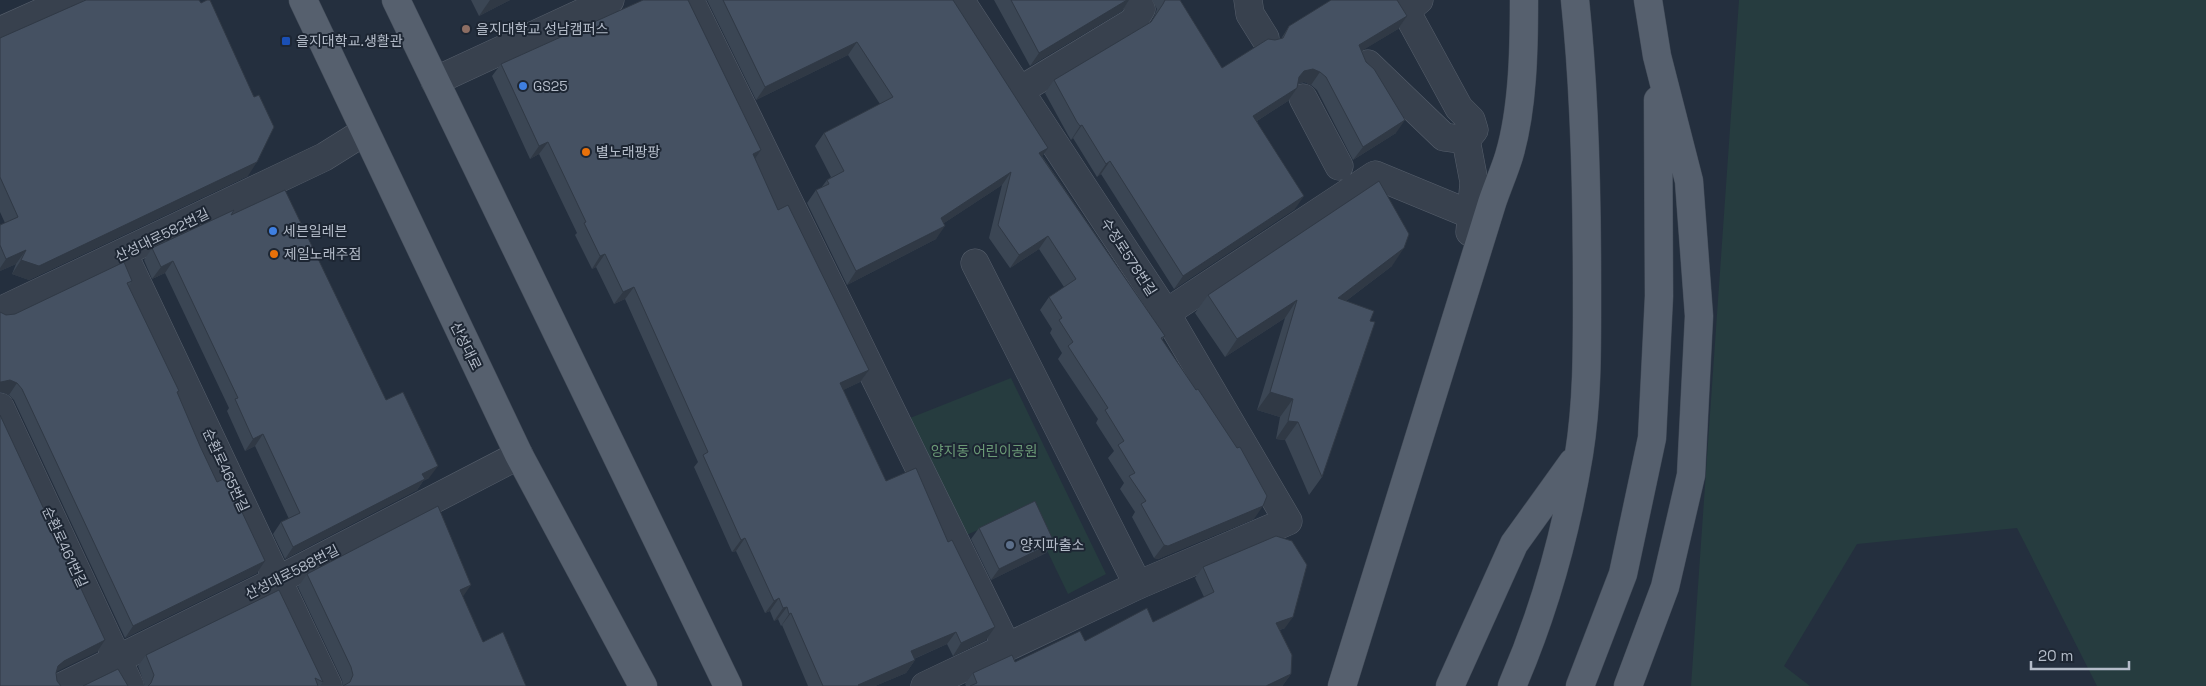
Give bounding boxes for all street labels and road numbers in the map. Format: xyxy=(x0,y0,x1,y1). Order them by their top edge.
street label: 산성대로582번길 xyxy=(112,204,212,266)
street label: 수정로578번길 xyxy=(1097,215,1161,299)
street label: 산성대로 xyxy=(447,319,485,373)
street label: 순환로465번길 xyxy=(199,425,253,515)
street label: 순환로461번길 xyxy=(38,504,92,590)
street label: 산성대로588번길 xyxy=(242,541,342,603)

